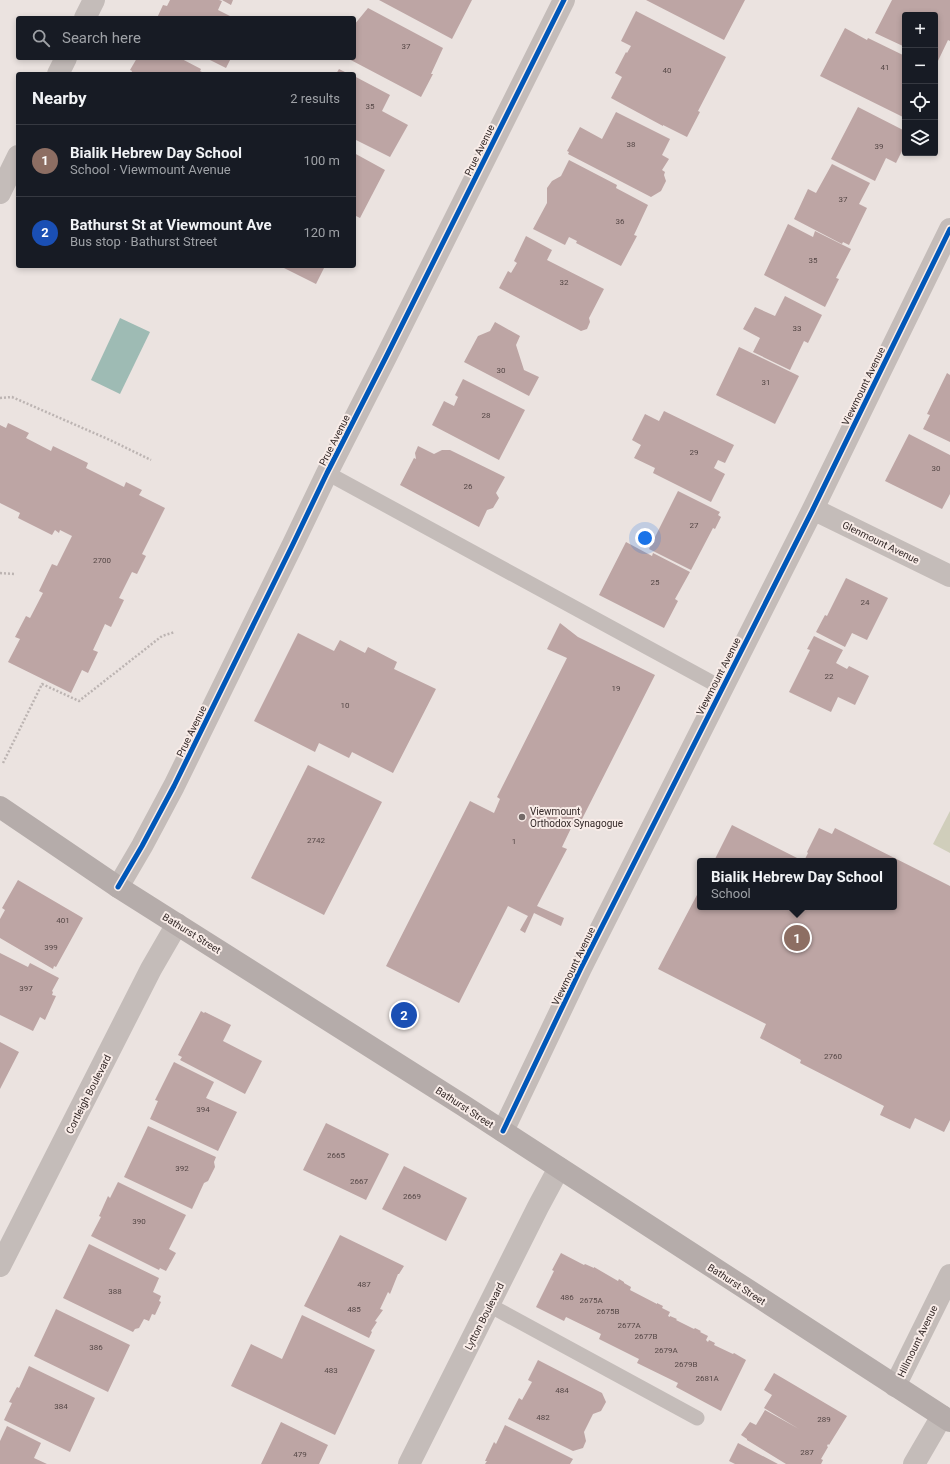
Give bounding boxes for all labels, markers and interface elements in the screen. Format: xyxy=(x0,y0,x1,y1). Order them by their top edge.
map controls xyxy=(902,12,938,156)
button: + xyxy=(902,12,938,48)
search box xyxy=(16,16,356,60)
icon: search xyxy=(30,27,52,49)
text: Search here xyxy=(62,29,141,47)
house number: 37 xyxy=(402,42,411,51)
button: − xyxy=(902,48,938,84)
house number: 41 xyxy=(881,63,890,72)
house number: 40 xyxy=(663,66,672,75)
button: locate xyxy=(902,84,938,120)
text: Nearby xyxy=(32,88,87,108)
text: 2 results xyxy=(290,91,340,106)
house number: 35 xyxy=(366,102,375,111)
button: layers xyxy=(902,120,938,156)
street label: Prue Avenue xyxy=(462,123,497,178)
house number: 38 xyxy=(627,140,636,149)
house number: 39 xyxy=(875,142,884,151)
text: Bialik Hebrew Day School xyxy=(70,144,242,162)
text: 1 xyxy=(41,153,49,168)
text: 100 m xyxy=(303,153,340,168)
text: School · Viewmount Avenue xyxy=(70,162,231,177)
house number: 37 xyxy=(839,195,848,204)
text: Bathurst St at Viewmount Ave xyxy=(70,216,272,234)
house number: 36 xyxy=(616,217,625,226)
text: 2 xyxy=(41,225,49,240)
text: 120 m xyxy=(303,225,340,240)
text: Bus stop · Bathurst Street xyxy=(70,234,217,249)
house number: 35 xyxy=(809,256,818,265)
house number: 32 xyxy=(560,278,569,287)
house number: 33 xyxy=(793,324,802,333)
street label: Viewmount Avenue xyxy=(840,345,887,427)
house number: 30 xyxy=(497,366,506,375)
house number: 31 xyxy=(762,378,771,387)
house number: 28 xyxy=(482,411,491,420)
street label: Prue Avenue xyxy=(317,413,352,468)
house number: 29 xyxy=(690,448,699,457)
house number: 30 xyxy=(932,464,941,473)
house number: 26 xyxy=(464,482,473,491)
street label: Glenmount Avenue xyxy=(841,519,921,566)
house number: 27 xyxy=(690,521,699,530)
your location xyxy=(635,528,655,548)
house number: 2700 xyxy=(93,556,111,565)
house number: 25 xyxy=(651,578,660,587)
house number: 24 xyxy=(861,598,870,607)
street label: Viewmount Avenue xyxy=(694,636,743,717)
house number: 22 xyxy=(825,672,834,681)
house number: 19 xyxy=(612,684,621,693)
house number: 10 xyxy=(341,701,350,710)
street label: Prue Avenue xyxy=(174,704,209,759)
place label: Viewmount Orthodox Synagogue xyxy=(530,806,623,829)
marker: Viewmount Orthodox Synagogue xyxy=(517,812,527,822)
house number: 2742 xyxy=(307,836,325,845)
house number: 1 xyxy=(512,837,516,846)
popup xyxy=(697,858,897,910)
text: Bialik Hebrew Day School xyxy=(711,868,883,886)
text: School xyxy=(711,886,751,901)
street label: Bathurst Street xyxy=(161,911,223,956)
house number: 401 xyxy=(56,916,70,925)
pin: 1 xyxy=(784,923,810,953)
street label: Viewmount Avenue xyxy=(550,925,597,1007)
house number: 399 xyxy=(44,943,58,952)
house number: 397 xyxy=(19,984,33,993)
pin: 2 xyxy=(391,1000,417,1030)
house number: 2760 xyxy=(824,1052,842,1061)
street label: Cortleigh Boulevard xyxy=(64,1053,113,1136)
street label: Bathurst Street xyxy=(434,1085,496,1130)
house number: 394 xyxy=(196,1105,210,1114)
house number: 2665 xyxy=(327,1151,345,1160)
house number: 392 xyxy=(175,1164,189,1173)
house number: 2667 xyxy=(350,1177,368,1186)
house number: 2669 xyxy=(403,1192,421,1201)
house number: 390 xyxy=(132,1217,146,1226)
street label: Bathurst Street xyxy=(706,1262,768,1307)
house number: 487 xyxy=(357,1280,371,1289)
street label: Lytton Boulevard xyxy=(463,1281,506,1352)
house number: 388 xyxy=(108,1287,122,1296)
house number: 486 xyxy=(560,1293,574,1302)
house number: 2675A xyxy=(579,1296,603,1305)
street label: Hillmount Avenue xyxy=(895,1304,940,1379)
house number: 485 xyxy=(347,1305,361,1314)
house number: 2675B xyxy=(597,1307,620,1316)
house number: 2677A xyxy=(617,1321,641,1330)
house number: 2677B xyxy=(635,1332,658,1341)
house number: 386 xyxy=(89,1343,103,1352)
house number: 2679A xyxy=(654,1346,678,1355)
house number: 2679B xyxy=(675,1360,698,1369)
house number: 483 xyxy=(324,1366,338,1375)
house number: 2681A xyxy=(695,1374,719,1383)
house number: 484 xyxy=(555,1386,569,1395)
house number: 384 xyxy=(54,1402,68,1411)
house number: 482 xyxy=(536,1413,550,1422)
house number: 289 xyxy=(817,1415,831,1424)
house number: 287 xyxy=(800,1448,814,1457)
house number: 479 xyxy=(293,1450,307,1459)

